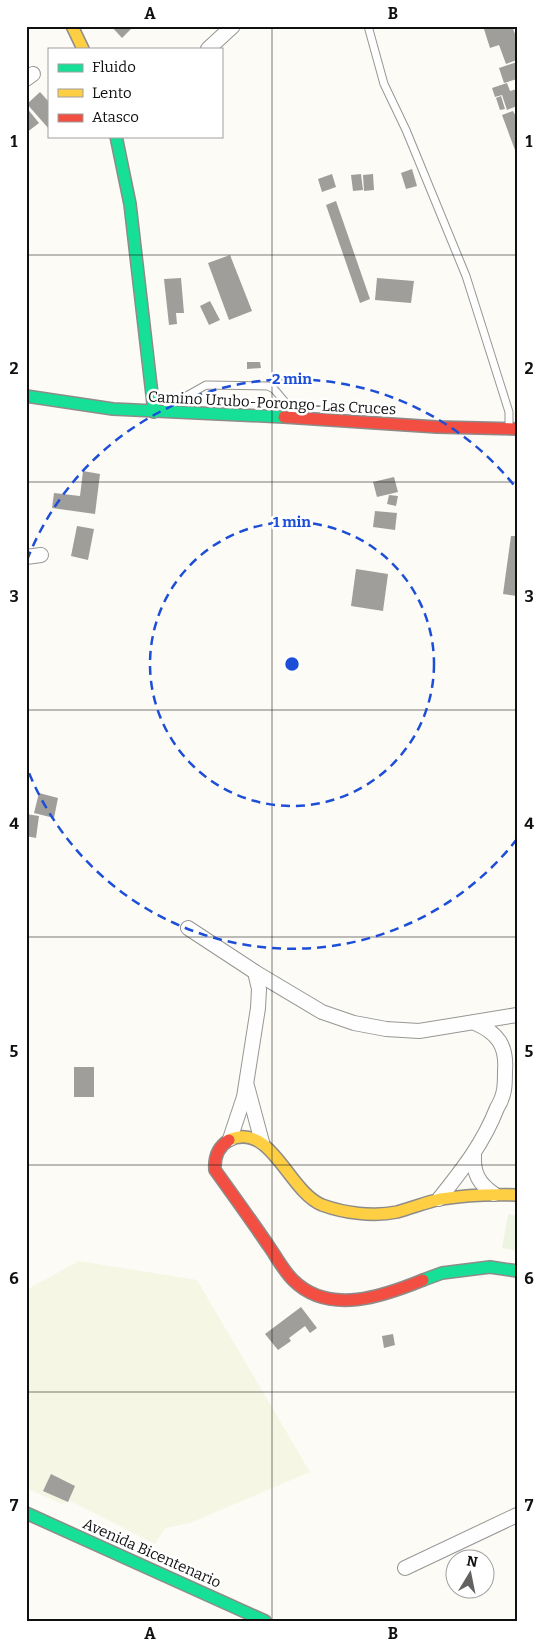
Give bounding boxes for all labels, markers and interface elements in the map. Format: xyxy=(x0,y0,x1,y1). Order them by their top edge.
text: A xyxy=(144,4,156,23)
text: B xyxy=(388,4,398,23)
legend xyxy=(48,48,222,138)
text: Fluido xyxy=(92,58,136,76)
text: Lento xyxy=(92,84,132,102)
text: Atasco xyxy=(92,108,139,126)
text: 1 xyxy=(11,132,18,151)
text: 1 xyxy=(526,132,533,151)
text: 2 xyxy=(9,359,19,378)
text: 2 xyxy=(524,359,534,378)
text: 2 min xyxy=(272,370,312,388)
street label: Camino Urubo-Porongo-Las Cruces xyxy=(147,388,397,418)
text: 1 min xyxy=(273,513,311,531)
text: 3 xyxy=(9,587,19,606)
text: 3 xyxy=(524,587,534,606)
centre of rings xyxy=(283,655,301,673)
text: 4 xyxy=(9,814,19,833)
text: 4 xyxy=(524,814,534,833)
text: 5 xyxy=(10,1042,19,1061)
text: 5 xyxy=(525,1042,534,1061)
text: 6 xyxy=(9,1269,19,1288)
text: 6 xyxy=(524,1269,534,1288)
text: 7 xyxy=(10,1496,19,1515)
text: 7 xyxy=(525,1496,534,1515)
street label: Avenida Bicentenario xyxy=(80,1514,224,1592)
north arrow xyxy=(446,1550,496,1600)
text: N xyxy=(465,1552,479,1571)
text: A xyxy=(144,1624,156,1643)
text: B xyxy=(388,1624,398,1643)

